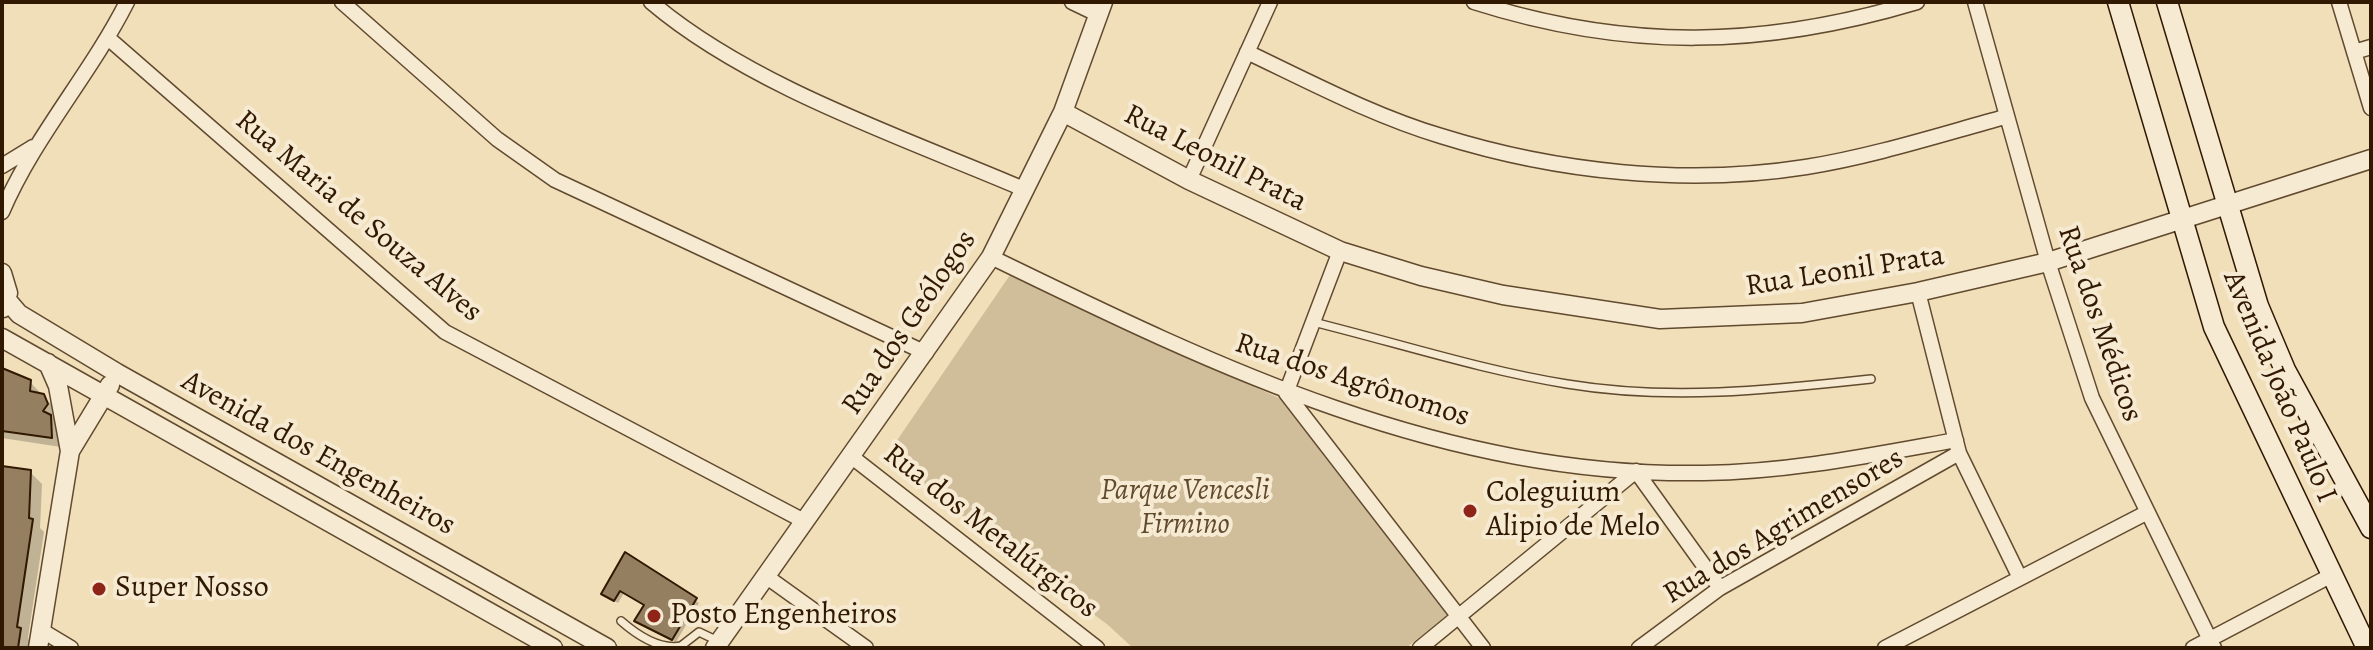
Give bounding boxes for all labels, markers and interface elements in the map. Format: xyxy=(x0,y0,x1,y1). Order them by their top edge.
street label: Rua Leonil Prata xyxy=(1117,97,1313,221)
street label: Rua Maria de Souza Alves xyxy=(227,103,489,331)
street label: Rua dos Médicos xyxy=(2049,221,2149,427)
street label: Rua dos Geólogos xyxy=(835,224,985,422)
street label: Rua Leonil Prata xyxy=(1743,239,1947,305)
street label: Avenida João Paulo I xyxy=(2214,266,2344,508)
street label: Rua dos Agrônomos xyxy=(1230,326,1474,436)
street label: Avenida dos Engenheiros xyxy=(175,364,461,544)
street label: Rua dos Metalúrgicos xyxy=(875,437,1105,627)
street label: Rua dos Agrimensores xyxy=(1657,441,1911,613)
park label: Parque Vencesli Firmino xyxy=(1100,474,1270,544)
place label: Coleguium Alipio de Melo xyxy=(1486,476,1660,546)
marker: Coleguium Alipio de Melo xyxy=(1461,502,1479,520)
place label: Super Nosso xyxy=(115,571,269,607)
marker: Super Nosso xyxy=(90,580,108,598)
place label: Posto Engenheiros xyxy=(670,598,897,634)
marker: Posto Engenheiros xyxy=(645,607,663,625)

